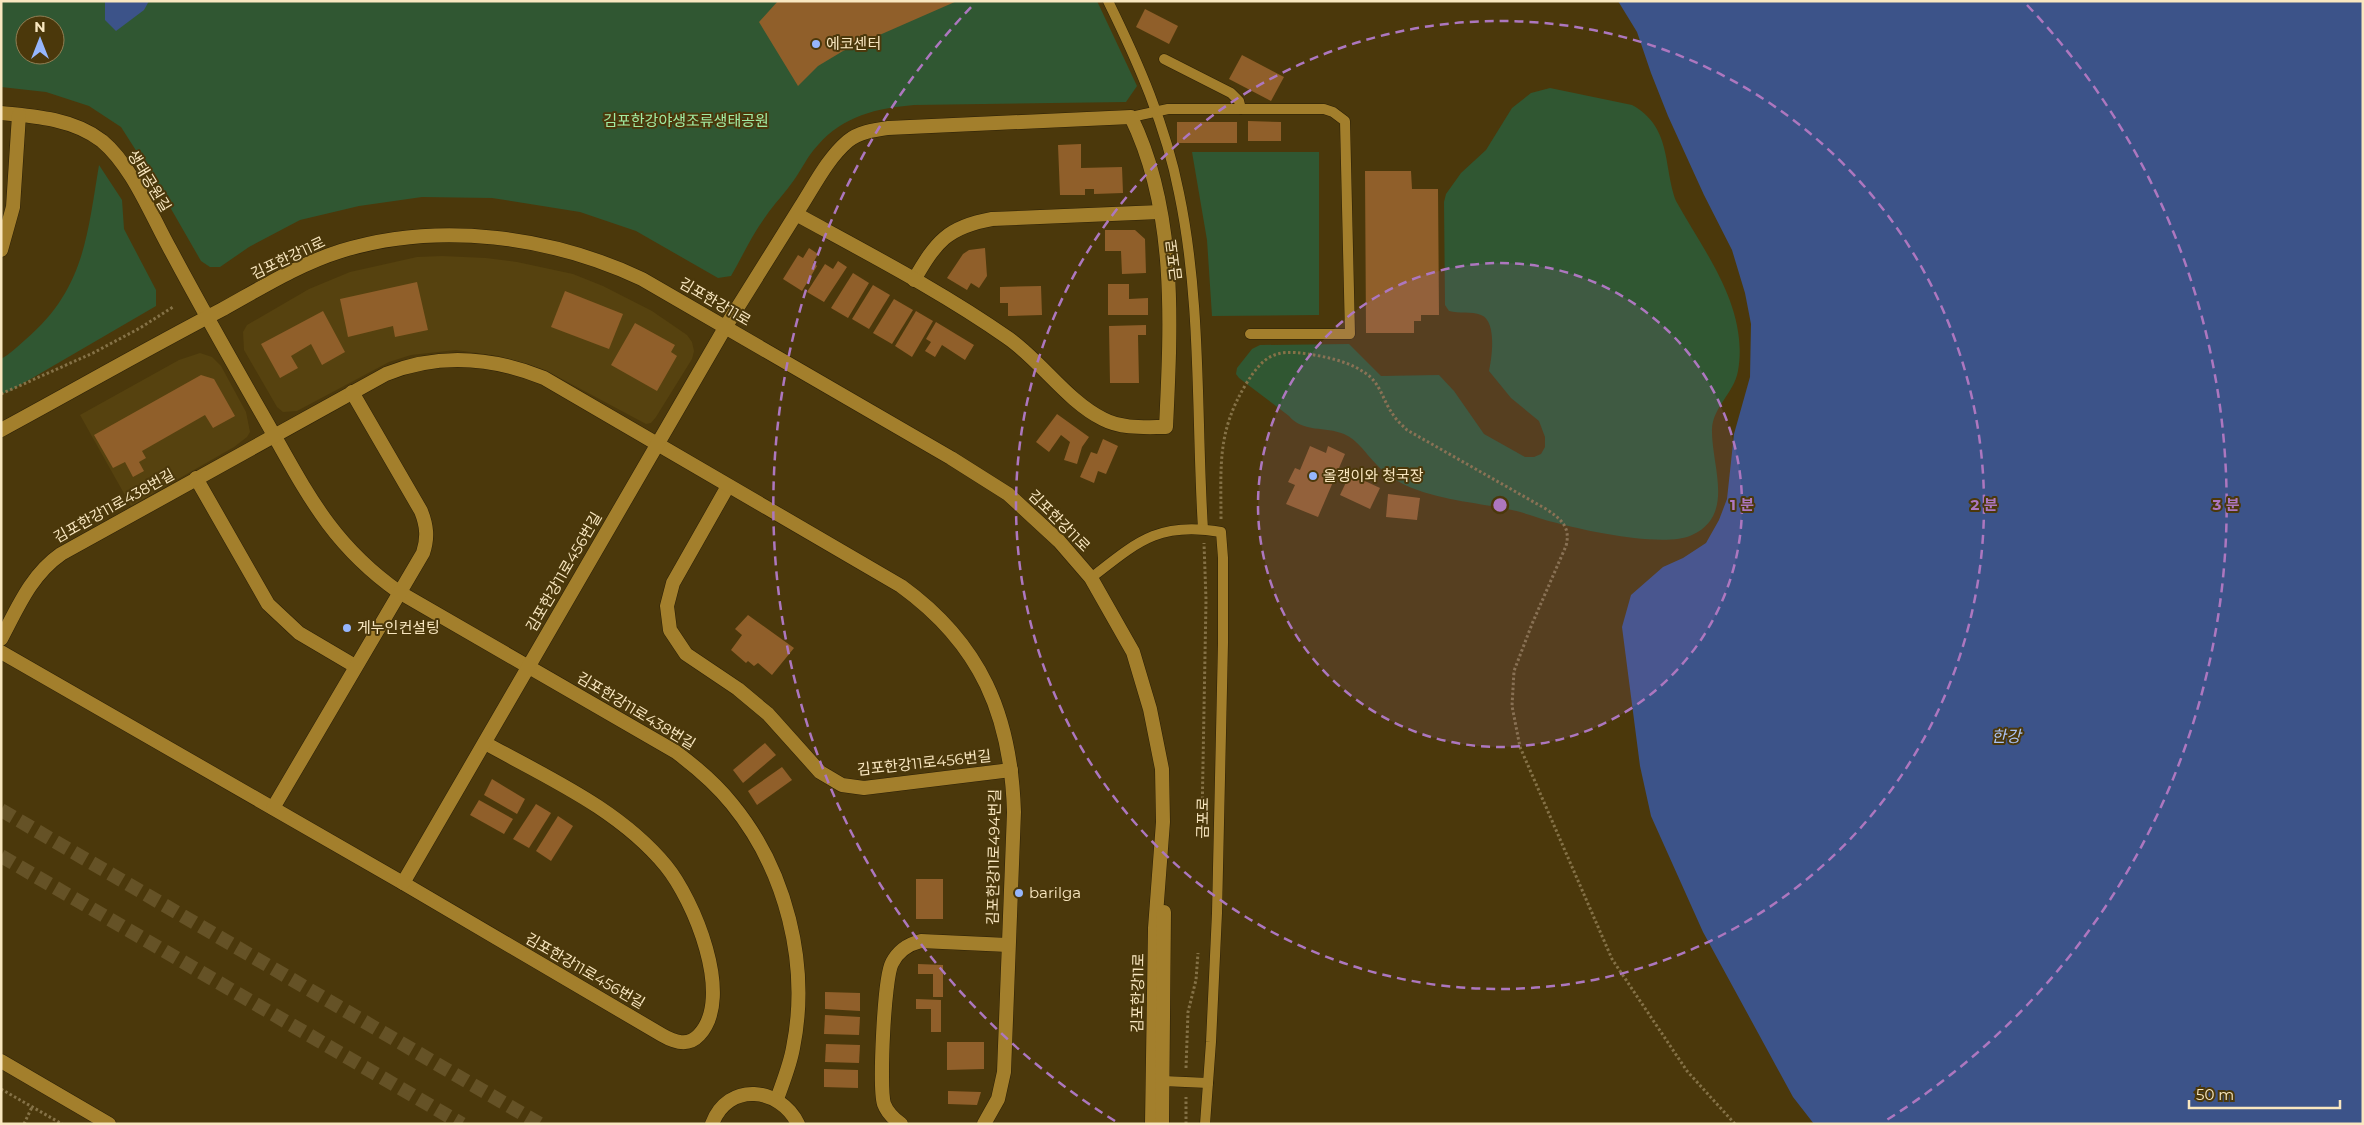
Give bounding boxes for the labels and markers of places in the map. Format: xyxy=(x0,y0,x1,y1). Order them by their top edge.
place label: 에코센터 xyxy=(826,34,881,53)
marker: 에코센터 xyxy=(810,38,822,50)
place label: 올갱이와 청국장 xyxy=(1323,466,1424,485)
marker: 올갱이와 청국장 xyxy=(1307,470,1319,482)
centre of rings xyxy=(1491,496,1509,514)
place label: 게누인컨설팅 xyxy=(357,618,440,637)
marker: 게누인컨설팅 xyxy=(341,622,353,634)
place label: barilga xyxy=(1029,883,1081,902)
marker: barilga xyxy=(1013,887,1025,899)

